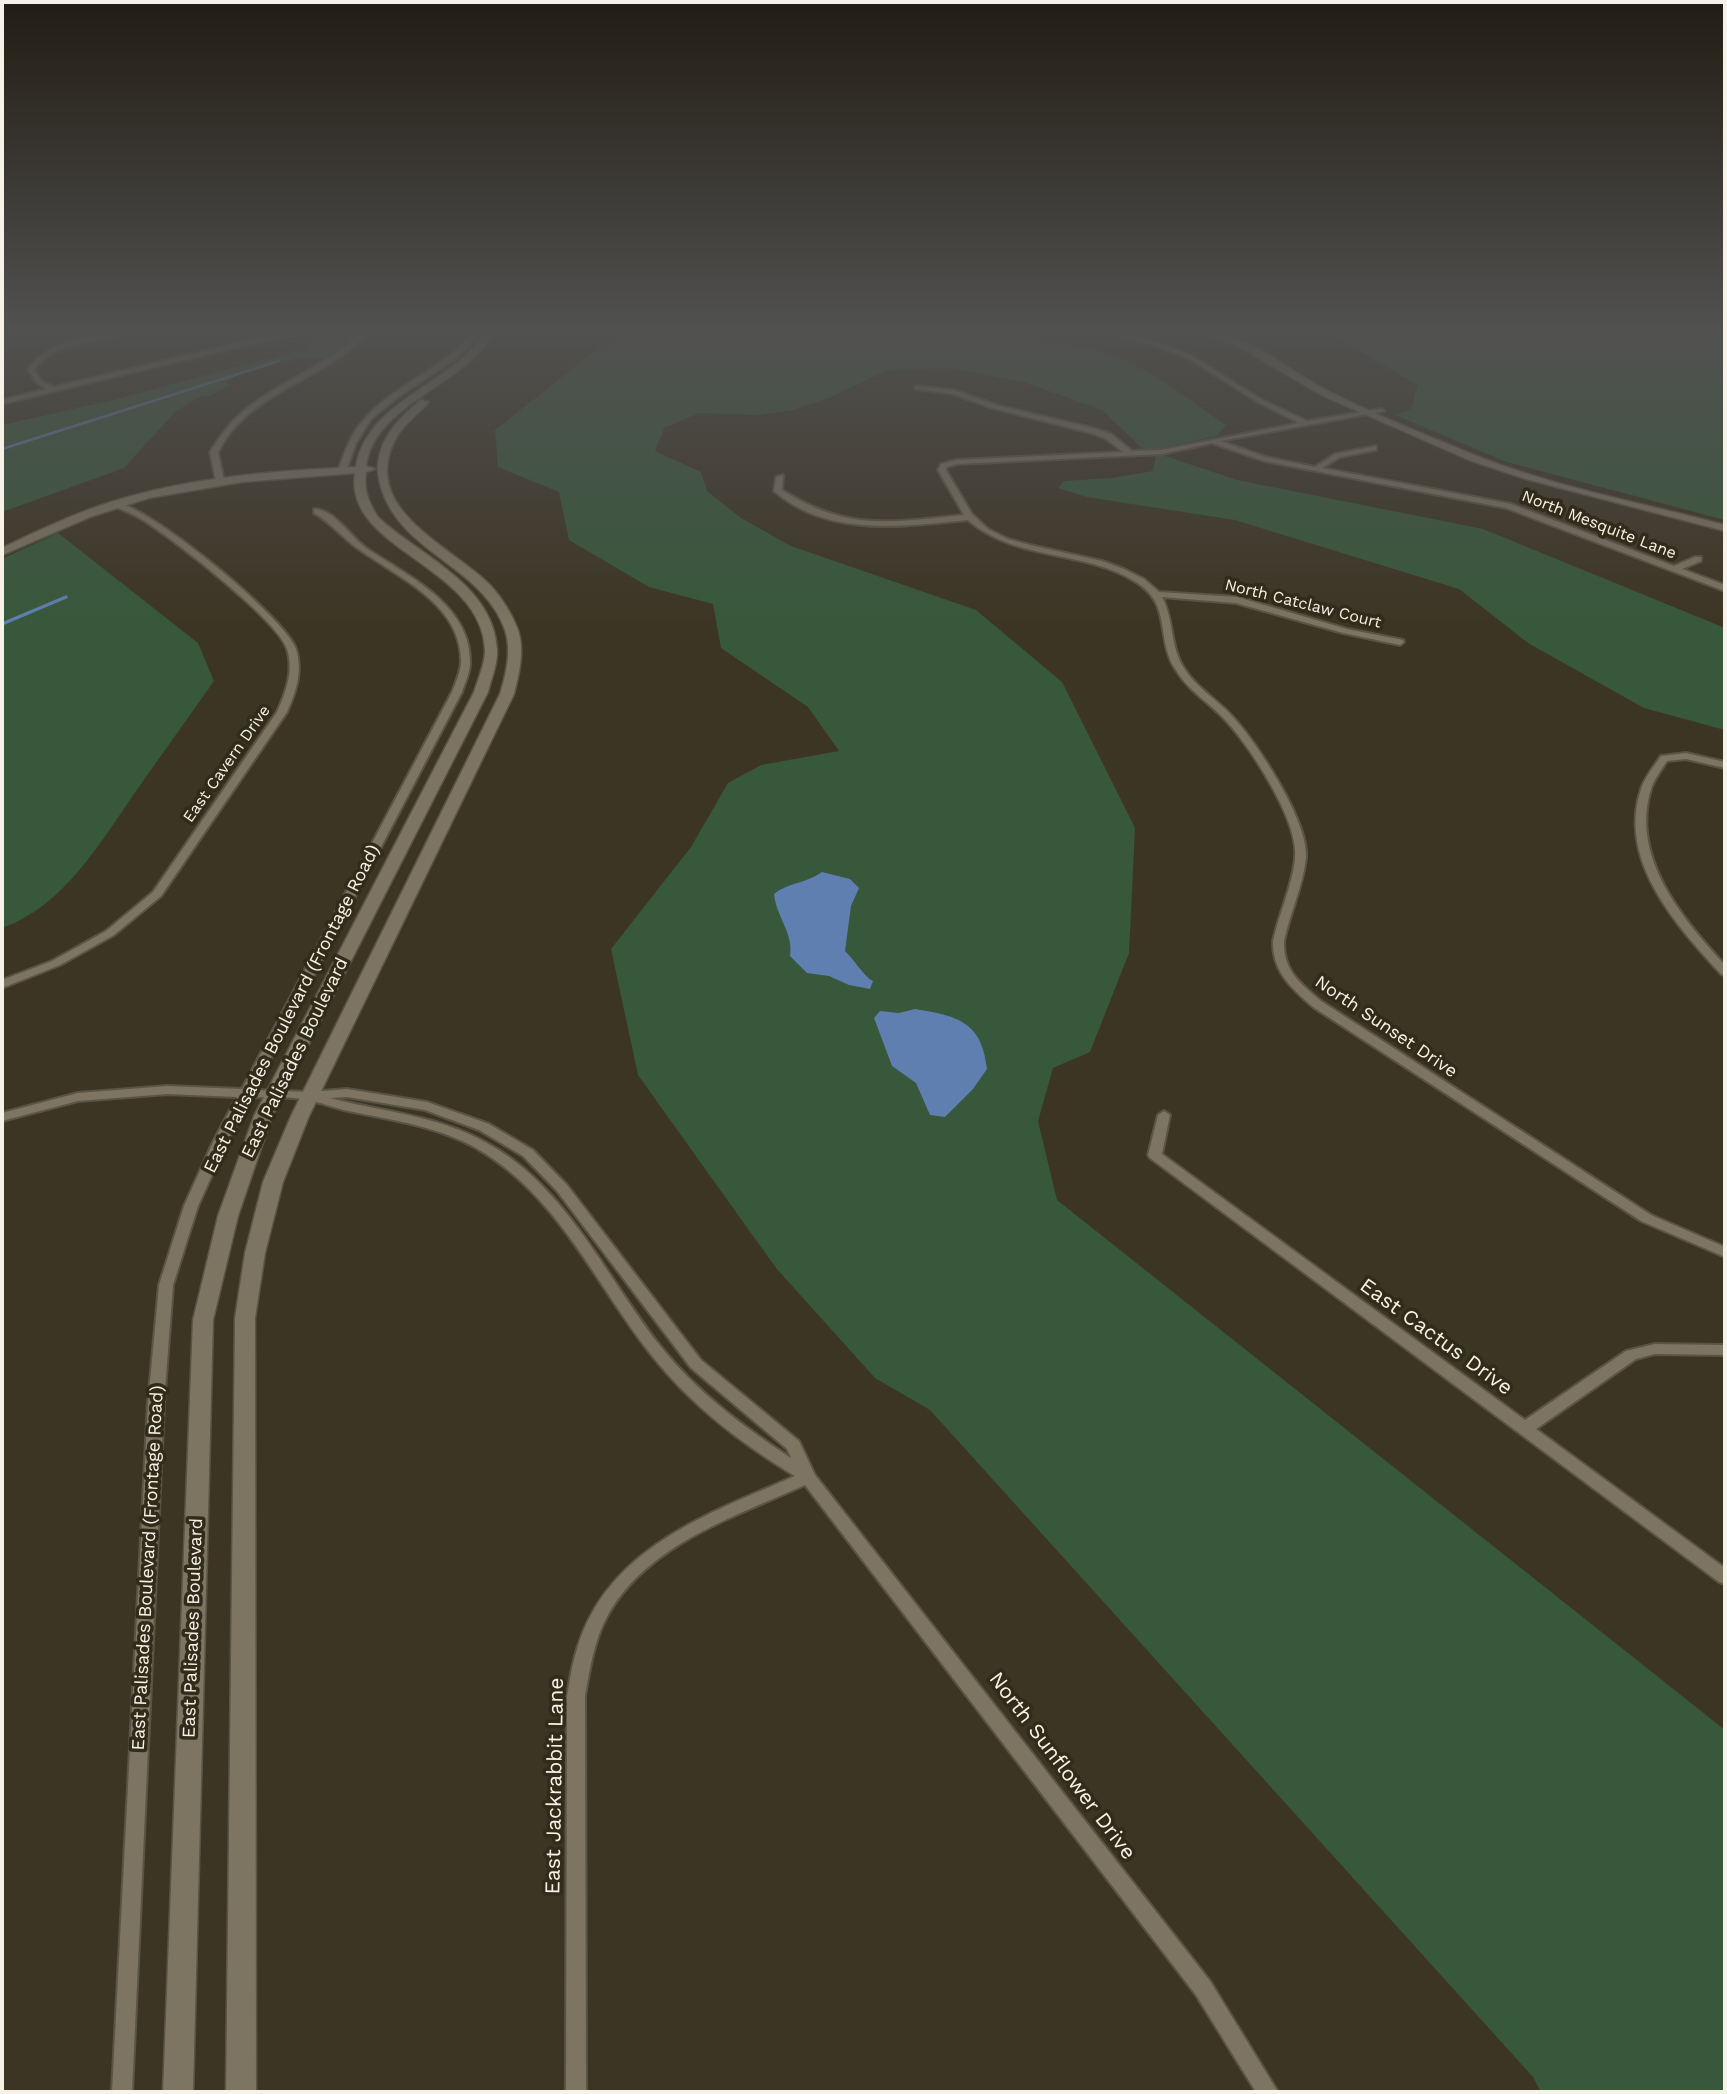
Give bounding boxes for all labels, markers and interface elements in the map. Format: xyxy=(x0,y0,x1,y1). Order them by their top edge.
street label: North Mesquite Lane xyxy=(1519,487,1679,563)
street label: North Catclaw Court xyxy=(1223,575,1383,633)
street label: East Cavern Drive xyxy=(179,702,275,826)
street label: East Palisades Boulevard (Frontage Road) xyxy=(199,841,385,1177)
street label: East Palisades Boulevard xyxy=(237,954,353,1162)
street label: North Sunset Drive xyxy=(1311,971,1461,1083)
street label: East Cactus Drive xyxy=(1355,1273,1517,1401)
street label: East Palisades Boulevard (Frontage Road) xyxy=(128,1385,168,1751)
street label: East Palisades Boulevard xyxy=(178,1518,208,1738)
street label: North Sunflower Drive xyxy=(983,1667,1141,1865)
street label: East Jackrabbit Lane xyxy=(541,1677,569,1895)

